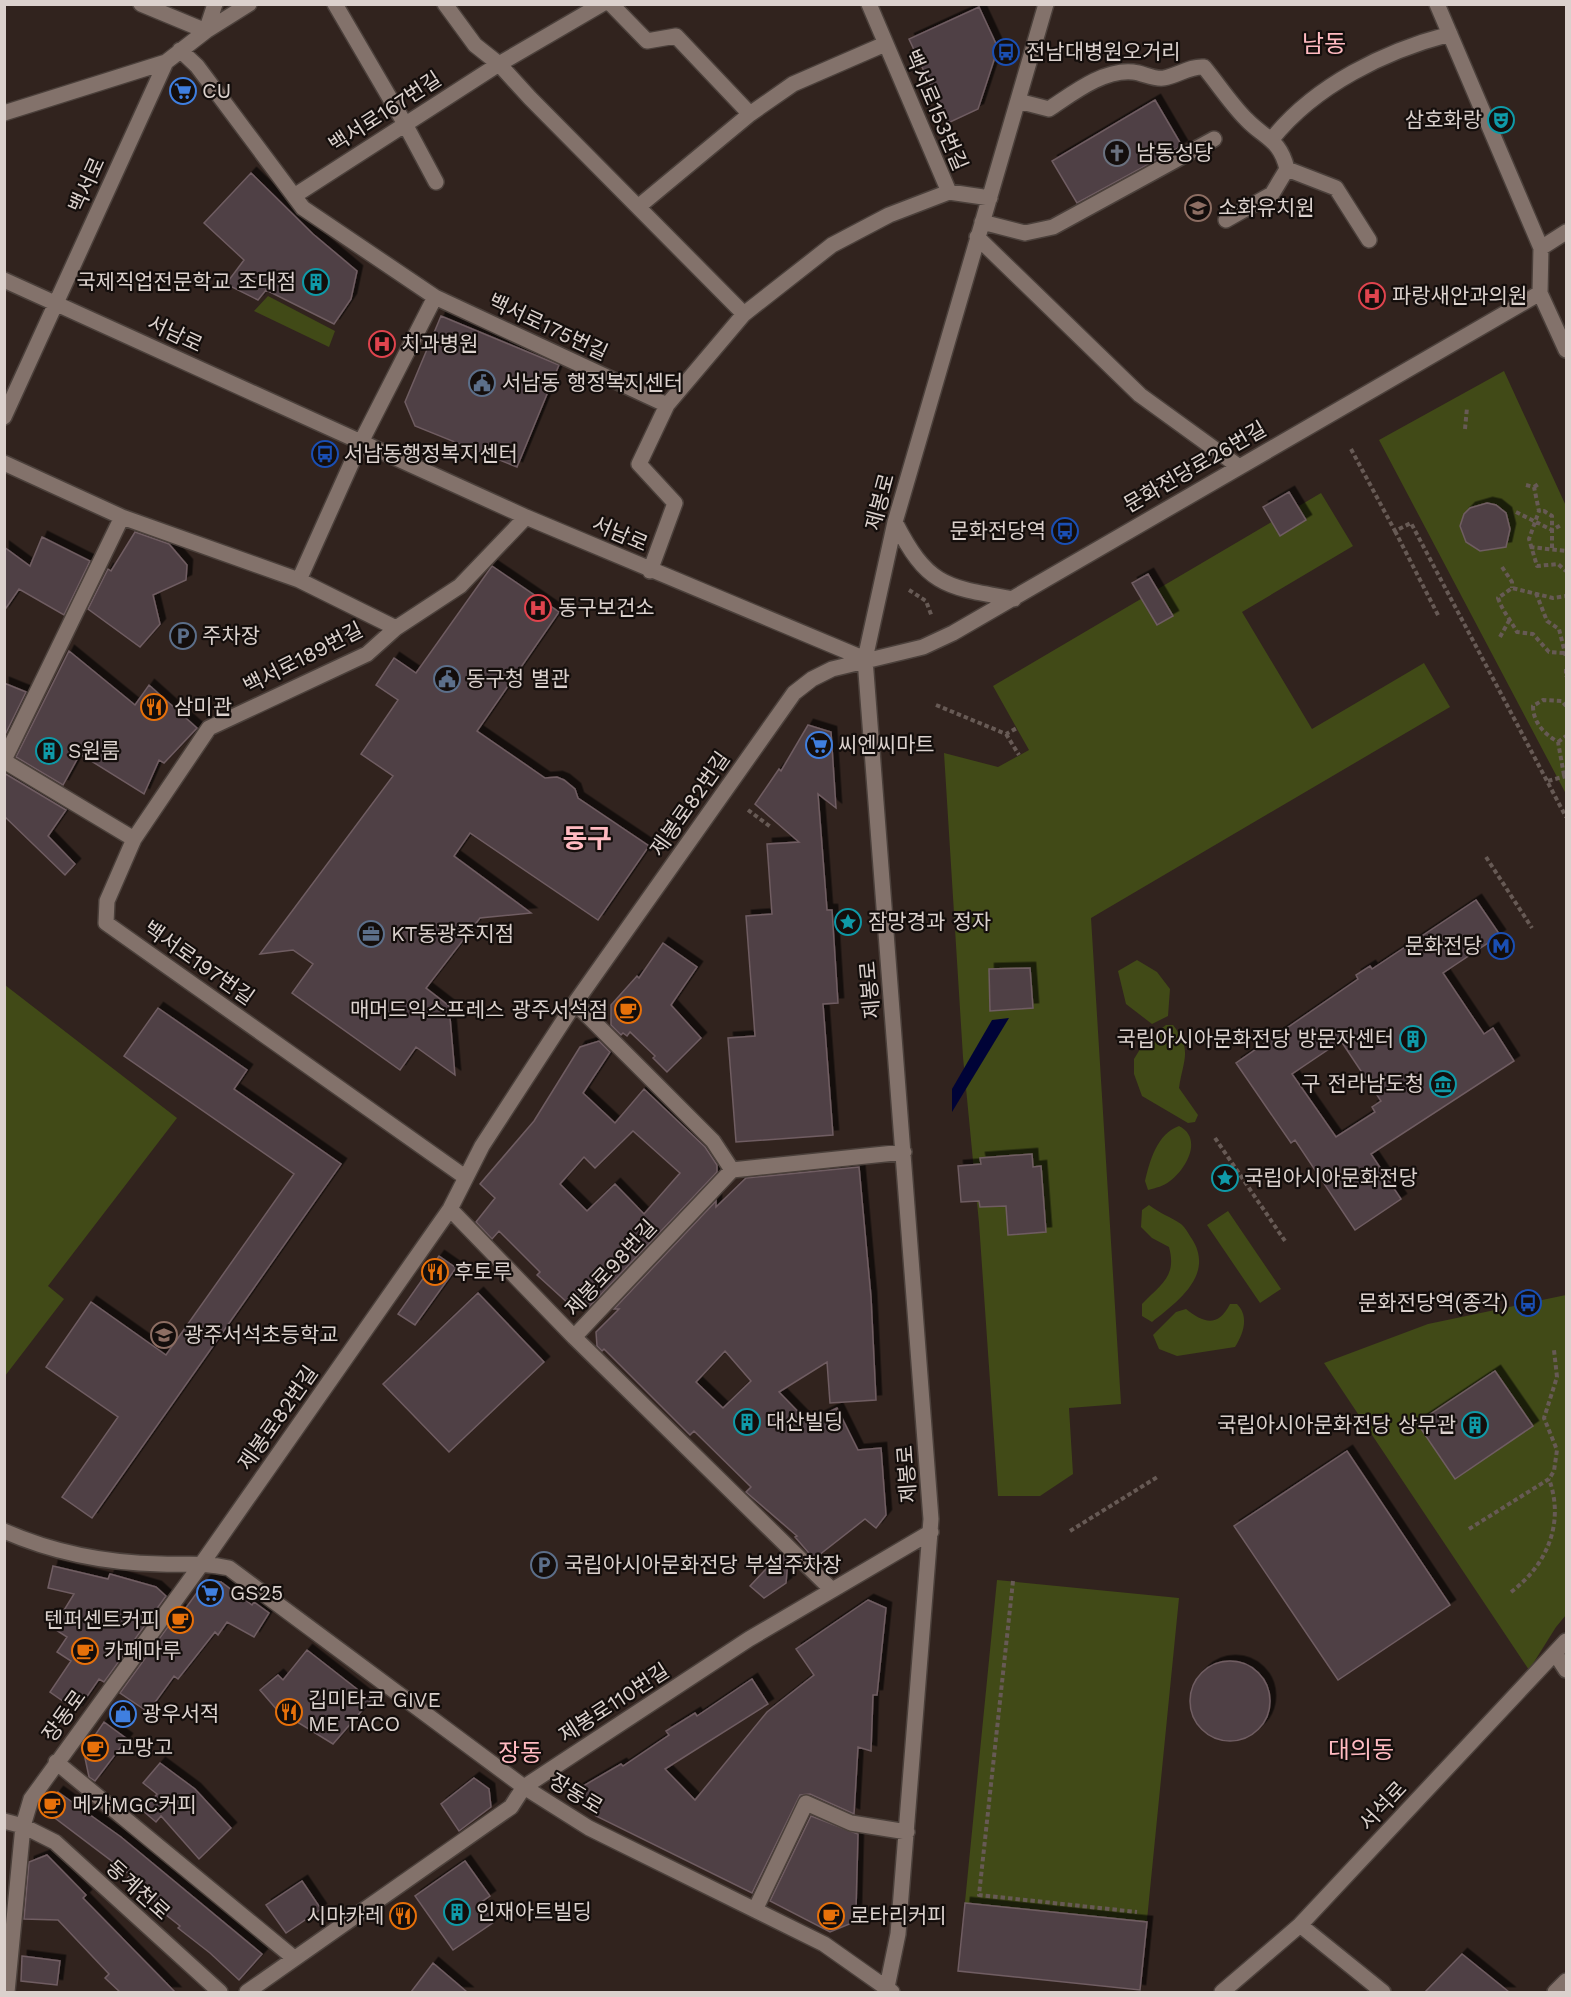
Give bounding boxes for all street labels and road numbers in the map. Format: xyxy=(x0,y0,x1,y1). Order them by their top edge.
street label: 백서로153번길 xyxy=(900,45,973,174)
street label: 백서로167번길 xyxy=(324,66,446,157)
street label: 백서로 xyxy=(63,153,110,216)
street label: 백서로175번길 xyxy=(485,288,612,365)
street label: 서남로 xyxy=(144,310,207,357)
street label: 문화전당로26번길 xyxy=(1119,416,1270,517)
street label: 제봉로 xyxy=(860,471,899,533)
street label: 서남로 xyxy=(589,511,652,556)
street label: 백서로189번길 xyxy=(239,617,367,698)
street label: 제봉로82번길 xyxy=(644,747,735,861)
street label: 백서로197번길 xyxy=(139,915,259,1010)
street label: 제봉로 xyxy=(855,960,884,1020)
street label: 제봉로98번길 xyxy=(560,1214,662,1321)
street label: 제봉로82번길 xyxy=(232,1361,323,1475)
street label: 제봉로 xyxy=(892,1444,921,1504)
street label: 제봉로110번길 xyxy=(554,1658,673,1747)
street label: 장동로 xyxy=(36,1685,91,1747)
street label: 장동로 xyxy=(545,1768,608,1819)
street label: 서석로 xyxy=(1354,1776,1412,1835)
street label: 동계천로 xyxy=(101,1854,175,1925)

